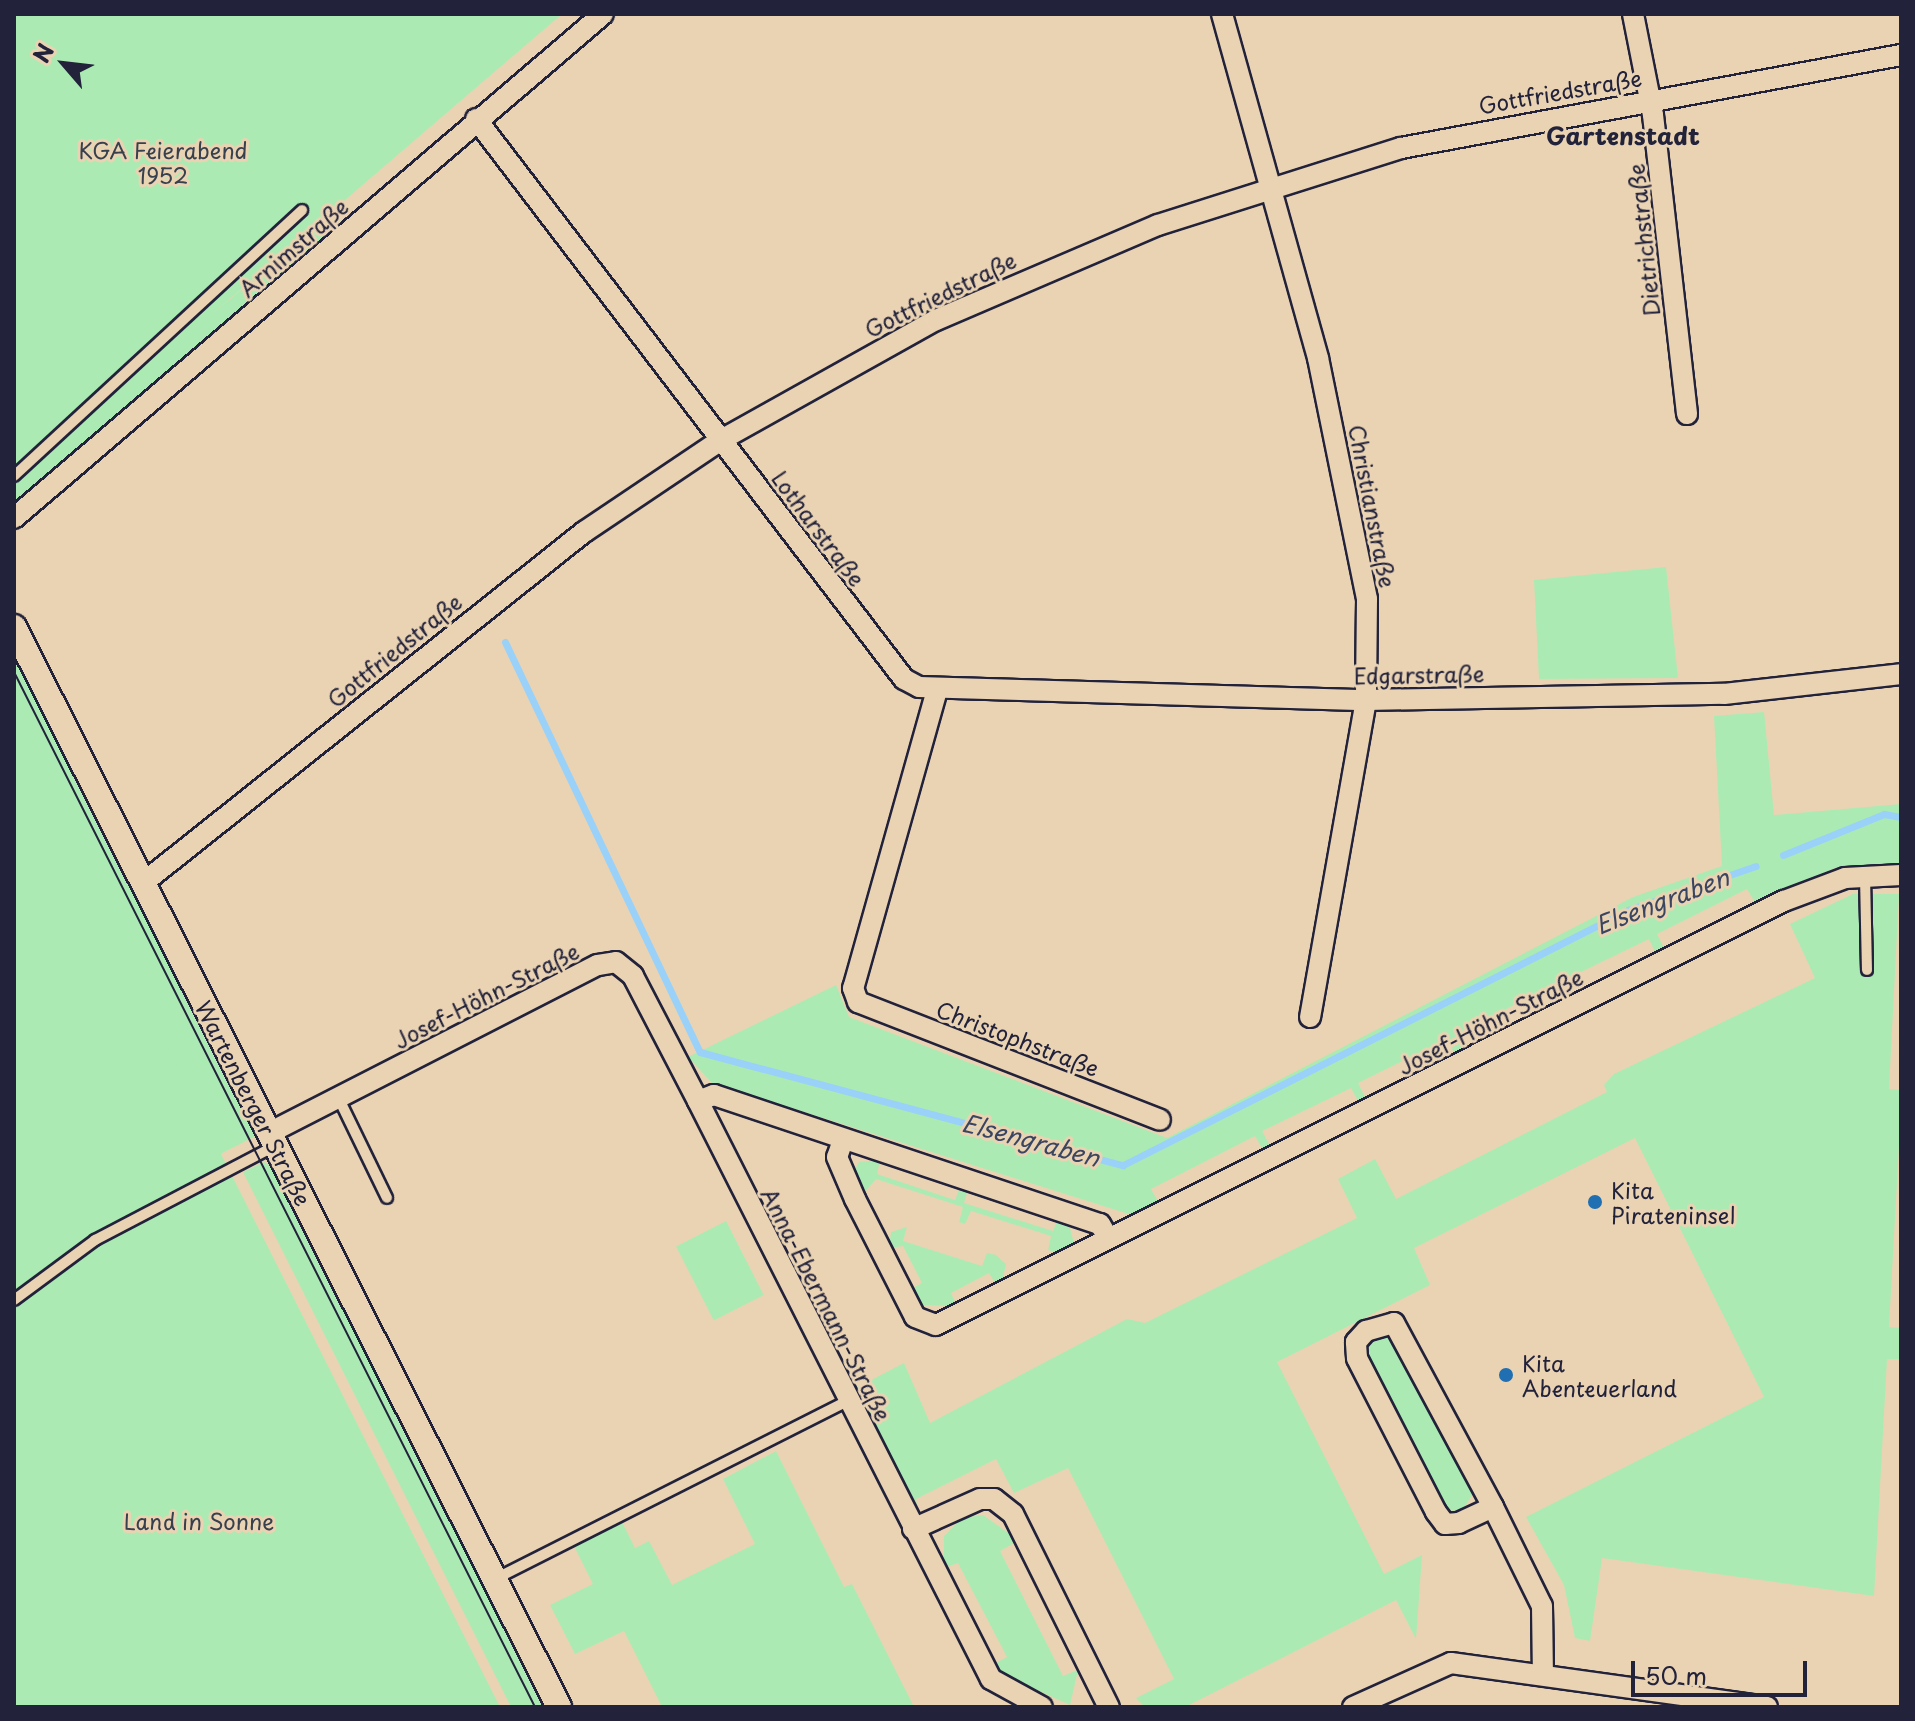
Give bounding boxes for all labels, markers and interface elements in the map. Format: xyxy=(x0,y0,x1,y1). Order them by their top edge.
north arrow xyxy=(24,24,104,104)
text: N xyxy=(24,37,61,68)
street label: Gottfriedstraße xyxy=(1476,64,1644,118)
district label: Gartenstadt xyxy=(1546,122,1700,150)
park label: KGA Feierabend 1952 xyxy=(78,136,248,188)
street label: Dietrichstraße xyxy=(1622,162,1664,318)
street label: Arnimstraße xyxy=(233,192,353,302)
street label: Gottfriedstraße xyxy=(860,246,1020,342)
street label: Christianstraße xyxy=(1344,422,1402,590)
street label: Lotharstraße xyxy=(767,465,871,591)
street label: Gottfriedstraße xyxy=(321,588,467,712)
street label: Edgarstraße xyxy=(1353,660,1485,688)
water label: Elsengraben xyxy=(1591,862,1733,940)
street label: Josef-Höhn-Straße xyxy=(389,937,583,1053)
street label: Josef-Höhn-Straße xyxy=(1393,963,1587,1079)
street label: Christophstraße xyxy=(933,995,1103,1081)
street label: Wartenberger Straße xyxy=(191,996,317,1210)
water label: Elsengraben xyxy=(959,1108,1103,1172)
place label: Kita Pirateninsel xyxy=(1611,1176,1735,1228)
street label: Anna-Ebermann-Straße xyxy=(757,1183,897,1425)
marker: Kita Pirateninsel xyxy=(1586,1193,1604,1211)
place label: Kita Abenteuerland xyxy=(1522,1349,1677,1400)
marker: Kita Abenteuerland xyxy=(1497,1366,1515,1384)
park label: Land in Sonne xyxy=(123,1508,275,1534)
scale bar xyxy=(1635,1645,1811,1695)
text: 50 m xyxy=(1645,1657,1707,1693)

